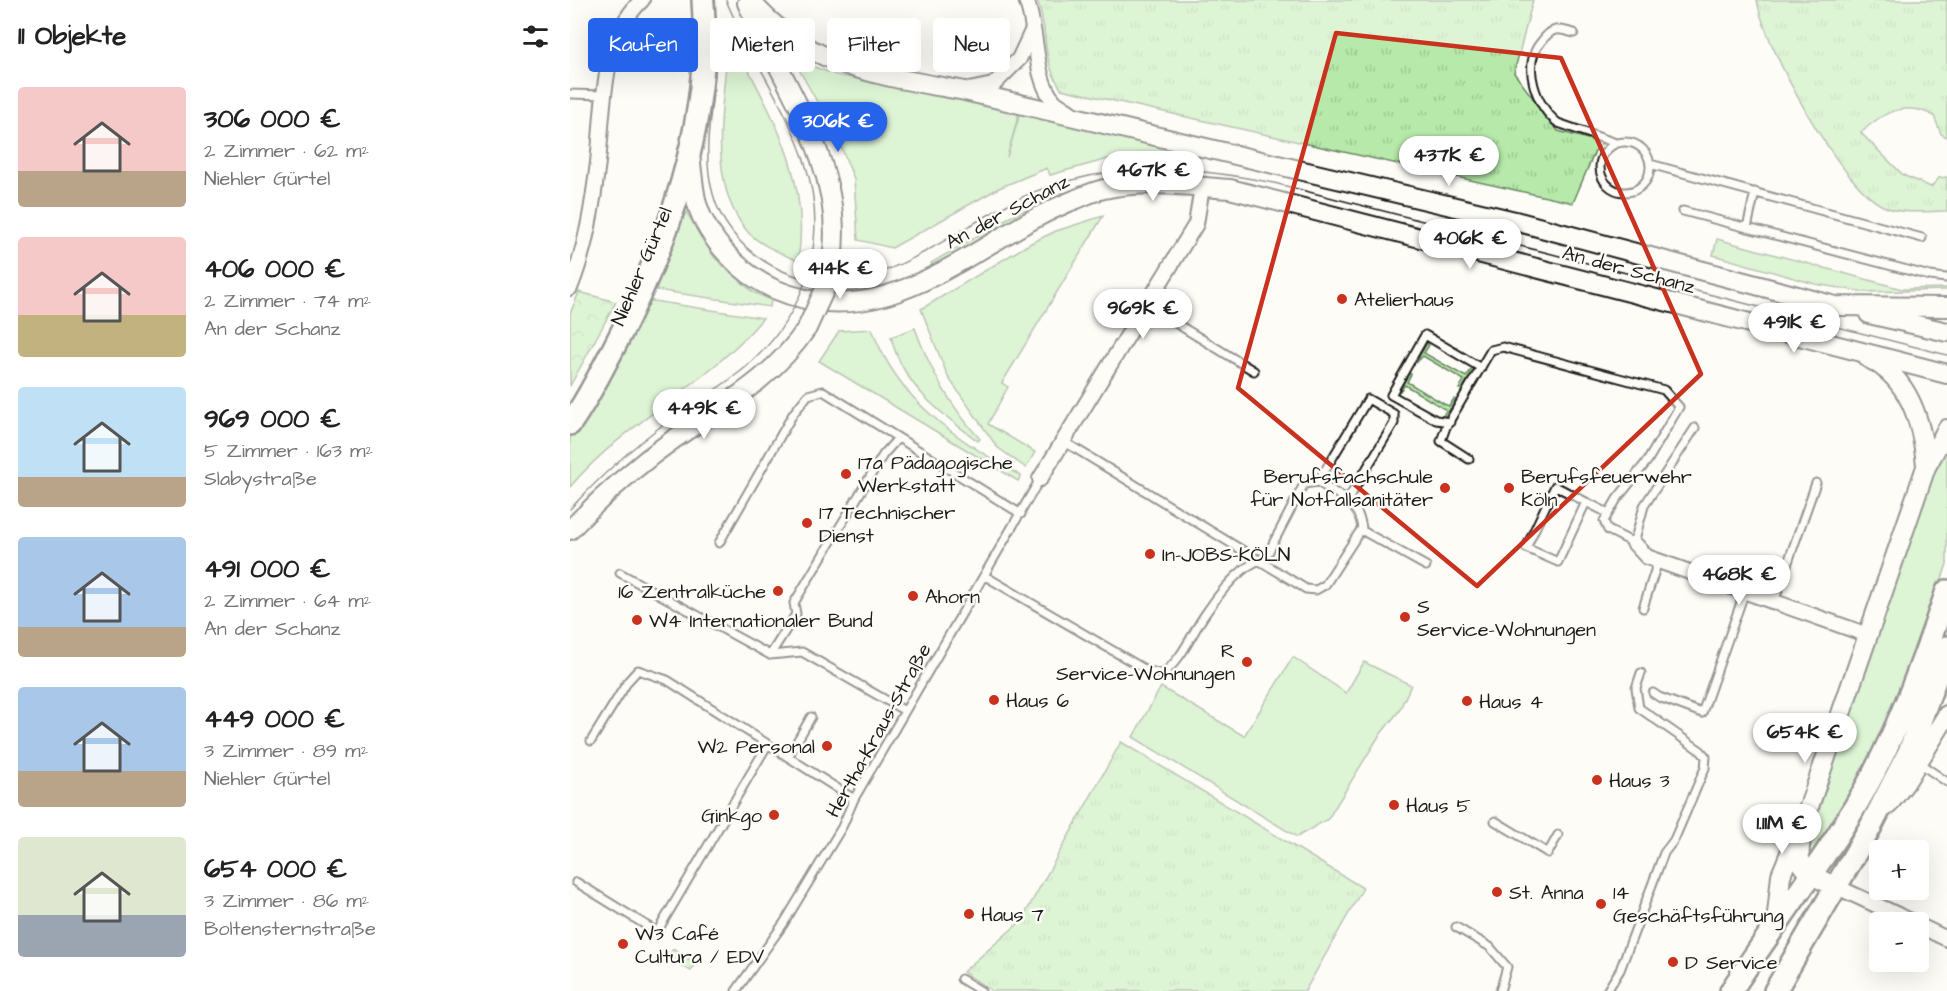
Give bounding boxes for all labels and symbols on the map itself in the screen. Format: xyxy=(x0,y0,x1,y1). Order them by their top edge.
pin: 306K € xyxy=(789,102,887,153)
pin: 437K € xyxy=(1400,136,1498,187)
pin: 467K € xyxy=(1104,151,1202,202)
street label: An der Schanz xyxy=(941,167,1074,256)
street label: Niehler Gürtel xyxy=(604,203,679,330)
pin: 406K € xyxy=(1421,219,1519,270)
street label: An der Schanz xyxy=(1559,239,1698,301)
pin: 414K € xyxy=(791,249,889,300)
place label: Atelierhaus xyxy=(1354,286,1454,314)
pin: 969K € xyxy=(1094,289,1192,340)
marker: Atelierhaus xyxy=(1335,292,1349,306)
pin: 491K € xyxy=(1745,303,1843,354)
pin: 449K € xyxy=(655,389,753,440)
place label: 17a Pädagogische Werkstatt xyxy=(858,449,1013,500)
place label: Berufsfachschule für Notfallsanitäter xyxy=(1250,463,1433,514)
place label: Berufsfeuerwehr Köln xyxy=(1521,463,1692,514)
marker: 17a Pädagogische Werkstatt xyxy=(839,467,853,481)
marker: Berufsfachschule für Notfallsanitäter xyxy=(1438,481,1452,495)
marker: Berufsfeuerwehr Köln xyxy=(1502,481,1516,495)
place label: 17 Technischer Dienst xyxy=(819,499,955,550)
marker: 17 Technischer Dienst xyxy=(800,516,814,530)
place label: In-JOBS-KÖLN xyxy=(1162,541,1290,569)
marker: In-JOBS-KÖLN xyxy=(1143,547,1157,561)
pin: 468K € xyxy=(1690,555,1788,606)
place label: 16 Zentralküche xyxy=(618,578,766,606)
place label: Ahorn xyxy=(925,583,980,611)
marker: 16 Zentralküche xyxy=(771,584,785,598)
marker: Ahorn xyxy=(906,589,920,603)
place label: S Service-Wohnungen xyxy=(1417,593,1596,645)
place label: W4 Internationaler Bund xyxy=(649,607,873,635)
marker: S Service-Wohnungen xyxy=(1398,610,1412,624)
marker: W4 Internationaler Bund xyxy=(630,613,644,627)
place label: R Service-Wohnungen xyxy=(1056,637,1235,689)
street label: Hertha-Kraus-Straße xyxy=(819,638,939,823)
marker: R Service-Wohnungen xyxy=(1240,655,1254,669)
place label: Haus 6 xyxy=(1006,687,1069,715)
place label: Haus 4 xyxy=(1479,688,1543,716)
marker: Haus 6 xyxy=(987,693,1001,707)
marker: Haus 4 xyxy=(1460,694,1474,708)
pin: 654K € xyxy=(1756,713,1854,764)
place label: W2 Personal xyxy=(698,733,815,761)
marker: W2 Personal xyxy=(820,739,834,753)
place label: Haus 3 xyxy=(1609,767,1670,795)
marker: Haus 3 xyxy=(1590,773,1604,787)
place label: Haus 5 xyxy=(1406,792,1471,820)
marker: Haus 5 xyxy=(1387,798,1401,812)
place label: Ginkgo xyxy=(701,802,762,831)
pin: 1.11M € xyxy=(1727,804,1837,855)
marker: Ginkgo xyxy=(767,808,781,822)
place label: St. Anna xyxy=(1509,879,1584,907)
place label: 14 Geschäftsführung xyxy=(1613,879,1784,931)
marker: St. Anna xyxy=(1490,885,1504,899)
marker: 14 Geschäftsführung xyxy=(1594,897,1608,911)
place label: Haus 7 xyxy=(981,901,1044,929)
marker: Haus 7 xyxy=(962,907,976,921)
place label: W3 Café Cultura / EDV xyxy=(635,920,765,971)
marker: W3 Café Cultura / EDV xyxy=(616,937,630,951)
place label: D Service xyxy=(1685,949,1778,977)
marker: D Service xyxy=(1666,955,1680,969)

